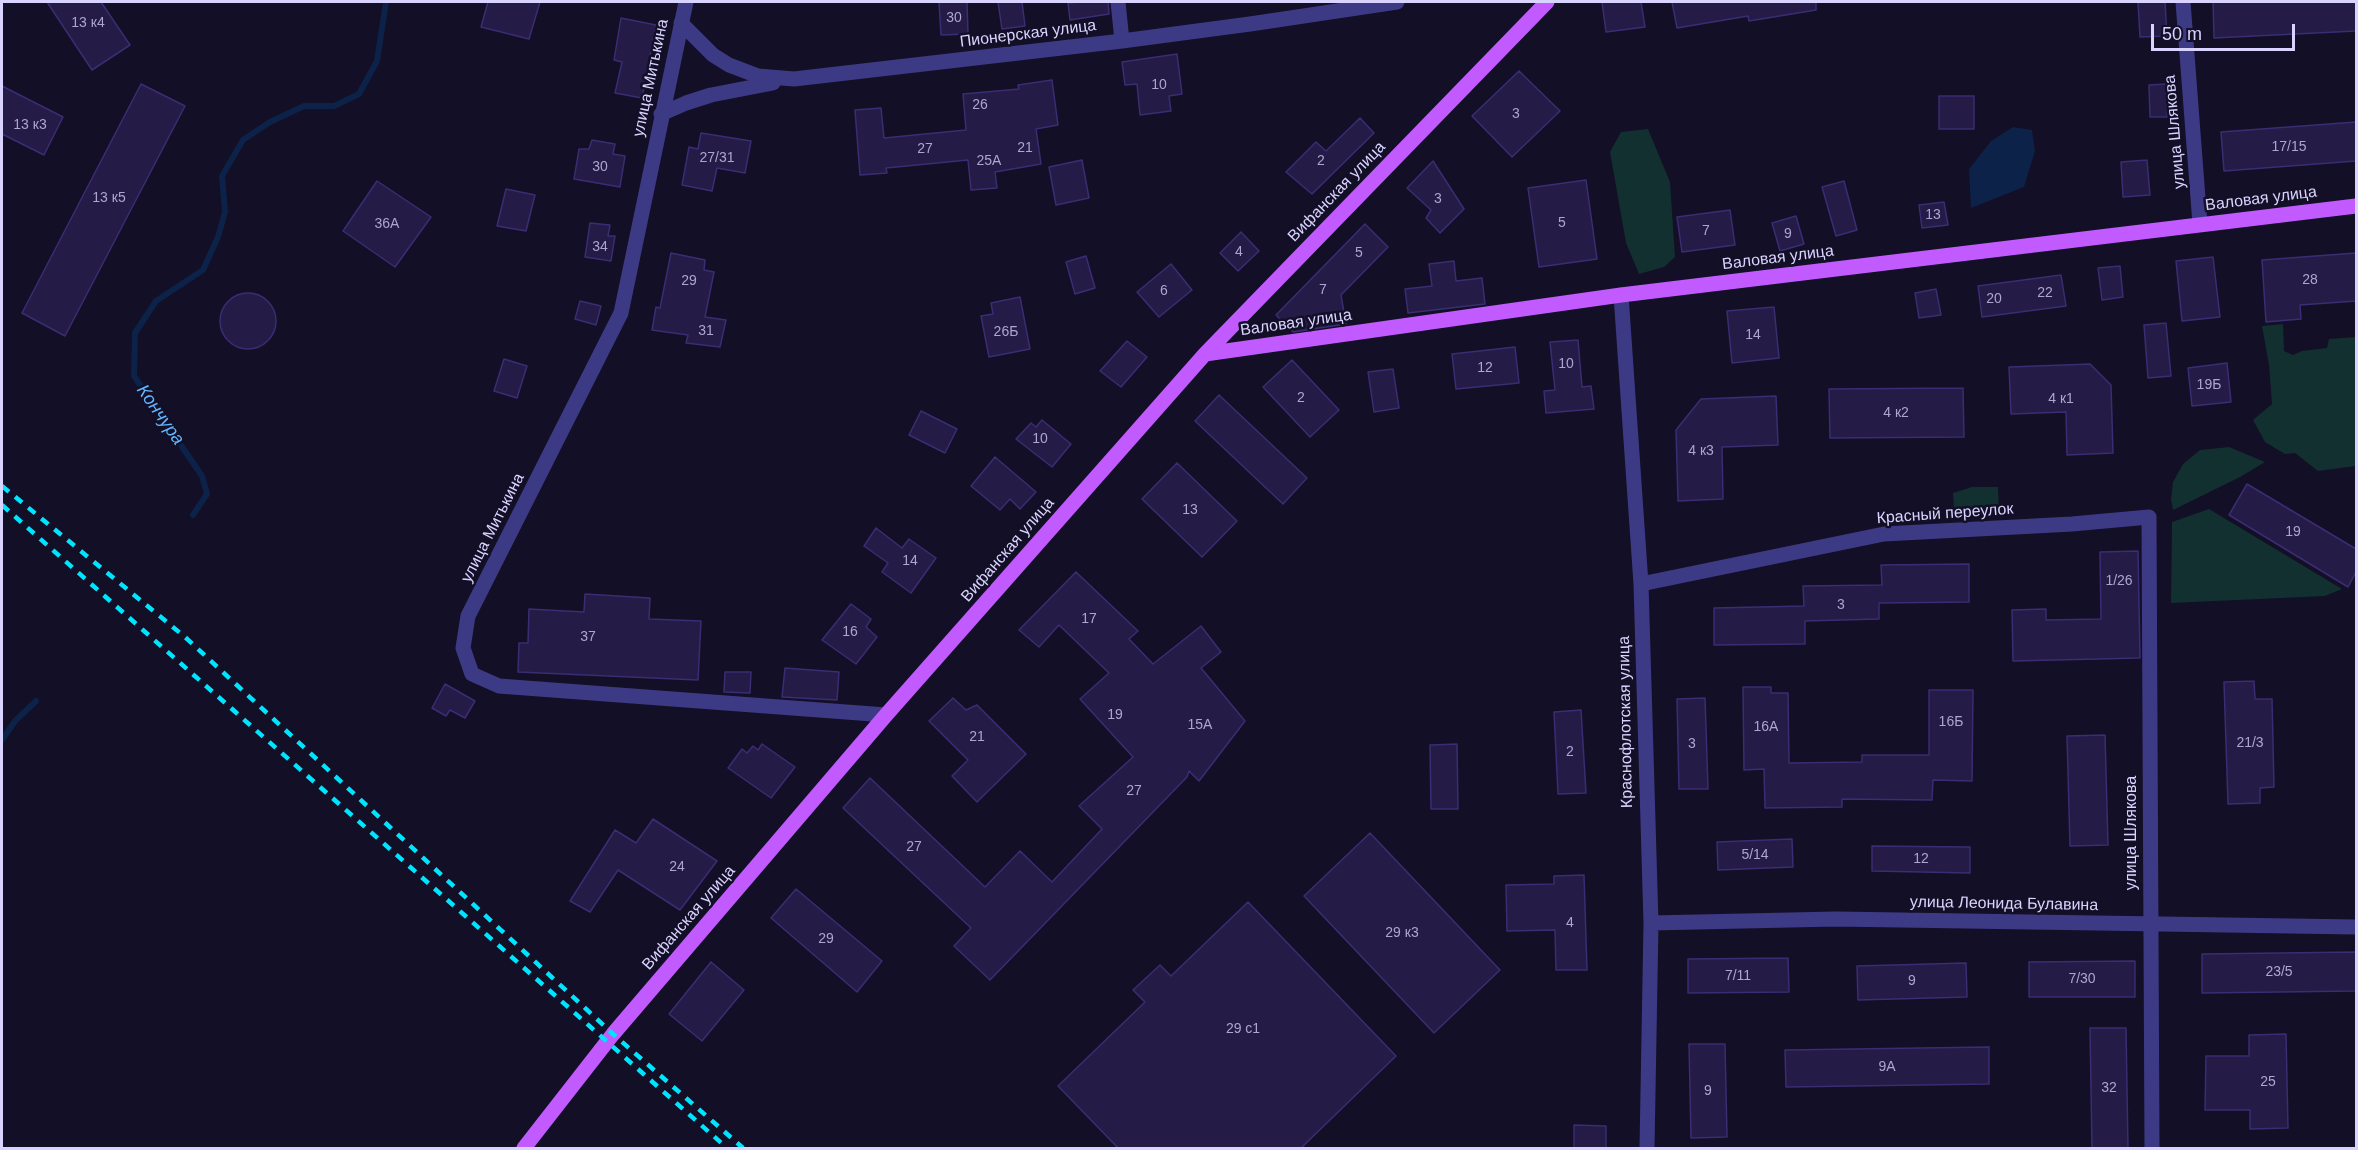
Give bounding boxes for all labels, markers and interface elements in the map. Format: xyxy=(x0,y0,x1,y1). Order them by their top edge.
house number: 30 xyxy=(946,10,962,26)
scale bar xyxy=(2154,12,2298,50)
house number: 13 к4 xyxy=(71,15,105,31)
street label: Пионерская улица xyxy=(959,16,1097,52)
street label: улица Митькина xyxy=(629,17,673,139)
text: 50 m xyxy=(2162,24,2202,44)
street label: улица Шлякова xyxy=(2160,74,2190,190)
house number: 10 xyxy=(1151,77,1167,93)
house number: 26 xyxy=(972,97,988,113)
house number: 3 xyxy=(1512,106,1520,122)
house number: 13 к3 xyxy=(13,117,47,133)
street label: Вифанская улица xyxy=(1284,138,1390,246)
house number: 17/15 xyxy=(2271,139,2307,155)
house number: 21 xyxy=(1017,140,1033,156)
house number: 27 xyxy=(917,141,933,157)
house number: 27/31 xyxy=(699,150,735,166)
house number: 25А xyxy=(977,153,1001,169)
house number: 2 xyxy=(1317,153,1325,169)
house number: 30 xyxy=(592,159,608,175)
street label: Валовая улица xyxy=(2204,183,2318,215)
house number: 13 к5 xyxy=(92,190,126,206)
house number: 3 xyxy=(1434,191,1442,207)
house number: 13 xyxy=(1925,207,1941,223)
house number: 5 xyxy=(1558,215,1566,231)
house number: 36А xyxy=(375,216,399,232)
house number: 7 xyxy=(1702,223,1710,239)
house number: 9 xyxy=(1784,226,1792,242)
house number: 34 xyxy=(592,239,608,255)
street label: Валовая улица xyxy=(1721,242,1835,274)
house number: 4 xyxy=(1235,244,1243,260)
house number: 5 xyxy=(1355,245,1363,261)
house number: 28 xyxy=(2302,272,2318,288)
house number: 29 xyxy=(681,273,697,289)
house number: 7 xyxy=(1319,282,1327,298)
house number: 6 xyxy=(1160,283,1168,299)
house number: 22 xyxy=(2037,285,2053,301)
house number: 20 xyxy=(1986,291,2002,307)
street label: Валовая улица xyxy=(1239,306,1353,340)
house number: 31 xyxy=(698,323,714,339)
house number: 26Б xyxy=(994,324,1018,340)
house number: 14 xyxy=(1745,327,1761,343)
house number: 10 xyxy=(1558,356,1574,372)
house number: 12 xyxy=(1477,360,1493,376)
house number: 19Б xyxy=(2197,377,2221,393)
water label: Кончура xyxy=(131,381,189,449)
house number: 2 xyxy=(1297,390,1305,406)
house number: 4 к1 xyxy=(2048,391,2074,407)
house number: 4 к2 xyxy=(1883,405,1909,421)
house number: 10 xyxy=(1032,431,1048,447)
house number: 4 к3 xyxy=(1688,443,1714,459)
street label: улица Митькина xyxy=(457,470,529,586)
street label: Вифанская улица xyxy=(958,494,1058,606)
street label: Красный переулок xyxy=(1876,500,2014,528)
house number: 13 xyxy=(1182,502,1198,518)
house number: 19 xyxy=(2285,524,2301,540)
house number: 14 xyxy=(902,553,918,569)
house number: 1/26 xyxy=(2105,573,2133,589)
house number: 3 xyxy=(1837,597,1845,613)
house number: 17 xyxy=(1081,611,1097,627)
house number: 16 xyxy=(842,624,858,640)
house number: 37 xyxy=(580,629,596,645)
street label: Краснофлотская улица xyxy=(1615,636,1637,808)
house number: 19 xyxy=(1107,707,1123,723)
house number: 16Б xyxy=(1939,714,1963,730)
house number: 15А xyxy=(1188,717,1212,733)
house number: 16А xyxy=(1754,719,1778,735)
house number: 21 xyxy=(969,729,985,745)
house number: 21/3 xyxy=(2236,735,2264,751)
house number: 3 xyxy=(1688,736,1696,752)
house number: 2 xyxy=(1566,744,1574,760)
street label: улица Шлякова xyxy=(2122,776,2142,890)
house number: 27 xyxy=(1126,783,1142,799)
house number: 27 xyxy=(906,839,922,855)
house number: 5/14 xyxy=(1741,847,1769,863)
house number: 12 xyxy=(1913,851,1929,867)
house number: 24 xyxy=(669,859,685,875)
street label: Вифанская улица xyxy=(639,862,739,974)
street label: улица Леонида Булавина xyxy=(1910,893,2098,915)
house number: 4 xyxy=(1566,915,1574,931)
house number: 29 к3 xyxy=(1385,925,1419,941)
house number: 29 xyxy=(818,931,834,947)
house number: 23/5 xyxy=(2265,964,2293,980)
house number: 7/11 xyxy=(1725,968,1751,984)
house number: 7/30 xyxy=(2068,971,2096,987)
house number: 9 xyxy=(1908,973,1916,989)
house number: 29 с1 xyxy=(1226,1021,1260,1037)
house number: 9А xyxy=(1878,1059,1896,1075)
house number: 25 xyxy=(2260,1074,2276,1090)
house number: 32 xyxy=(2101,1080,2117,1096)
house number: 9 xyxy=(1704,1083,1712,1099)

